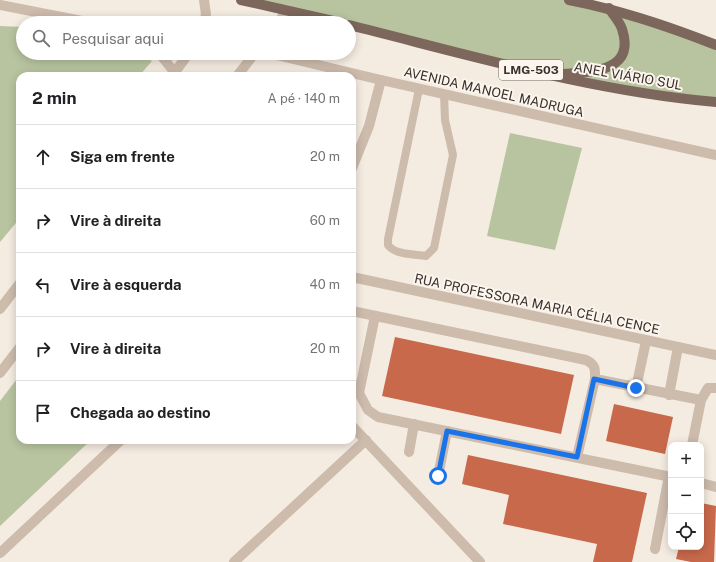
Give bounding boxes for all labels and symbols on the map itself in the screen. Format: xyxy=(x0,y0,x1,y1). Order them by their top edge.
street label: ANEL VIÁRIO SUL xyxy=(573,58,683,93)
road number: LMG-503 xyxy=(499,60,563,80)
street label: AVENIDA MANOEL MADRUGA xyxy=(403,64,585,120)
street label: RUA PROFESSORA MARIA CÉLIA CENCE xyxy=(413,270,661,337)
route end xyxy=(627,379,645,397)
route start xyxy=(429,467,447,485)

